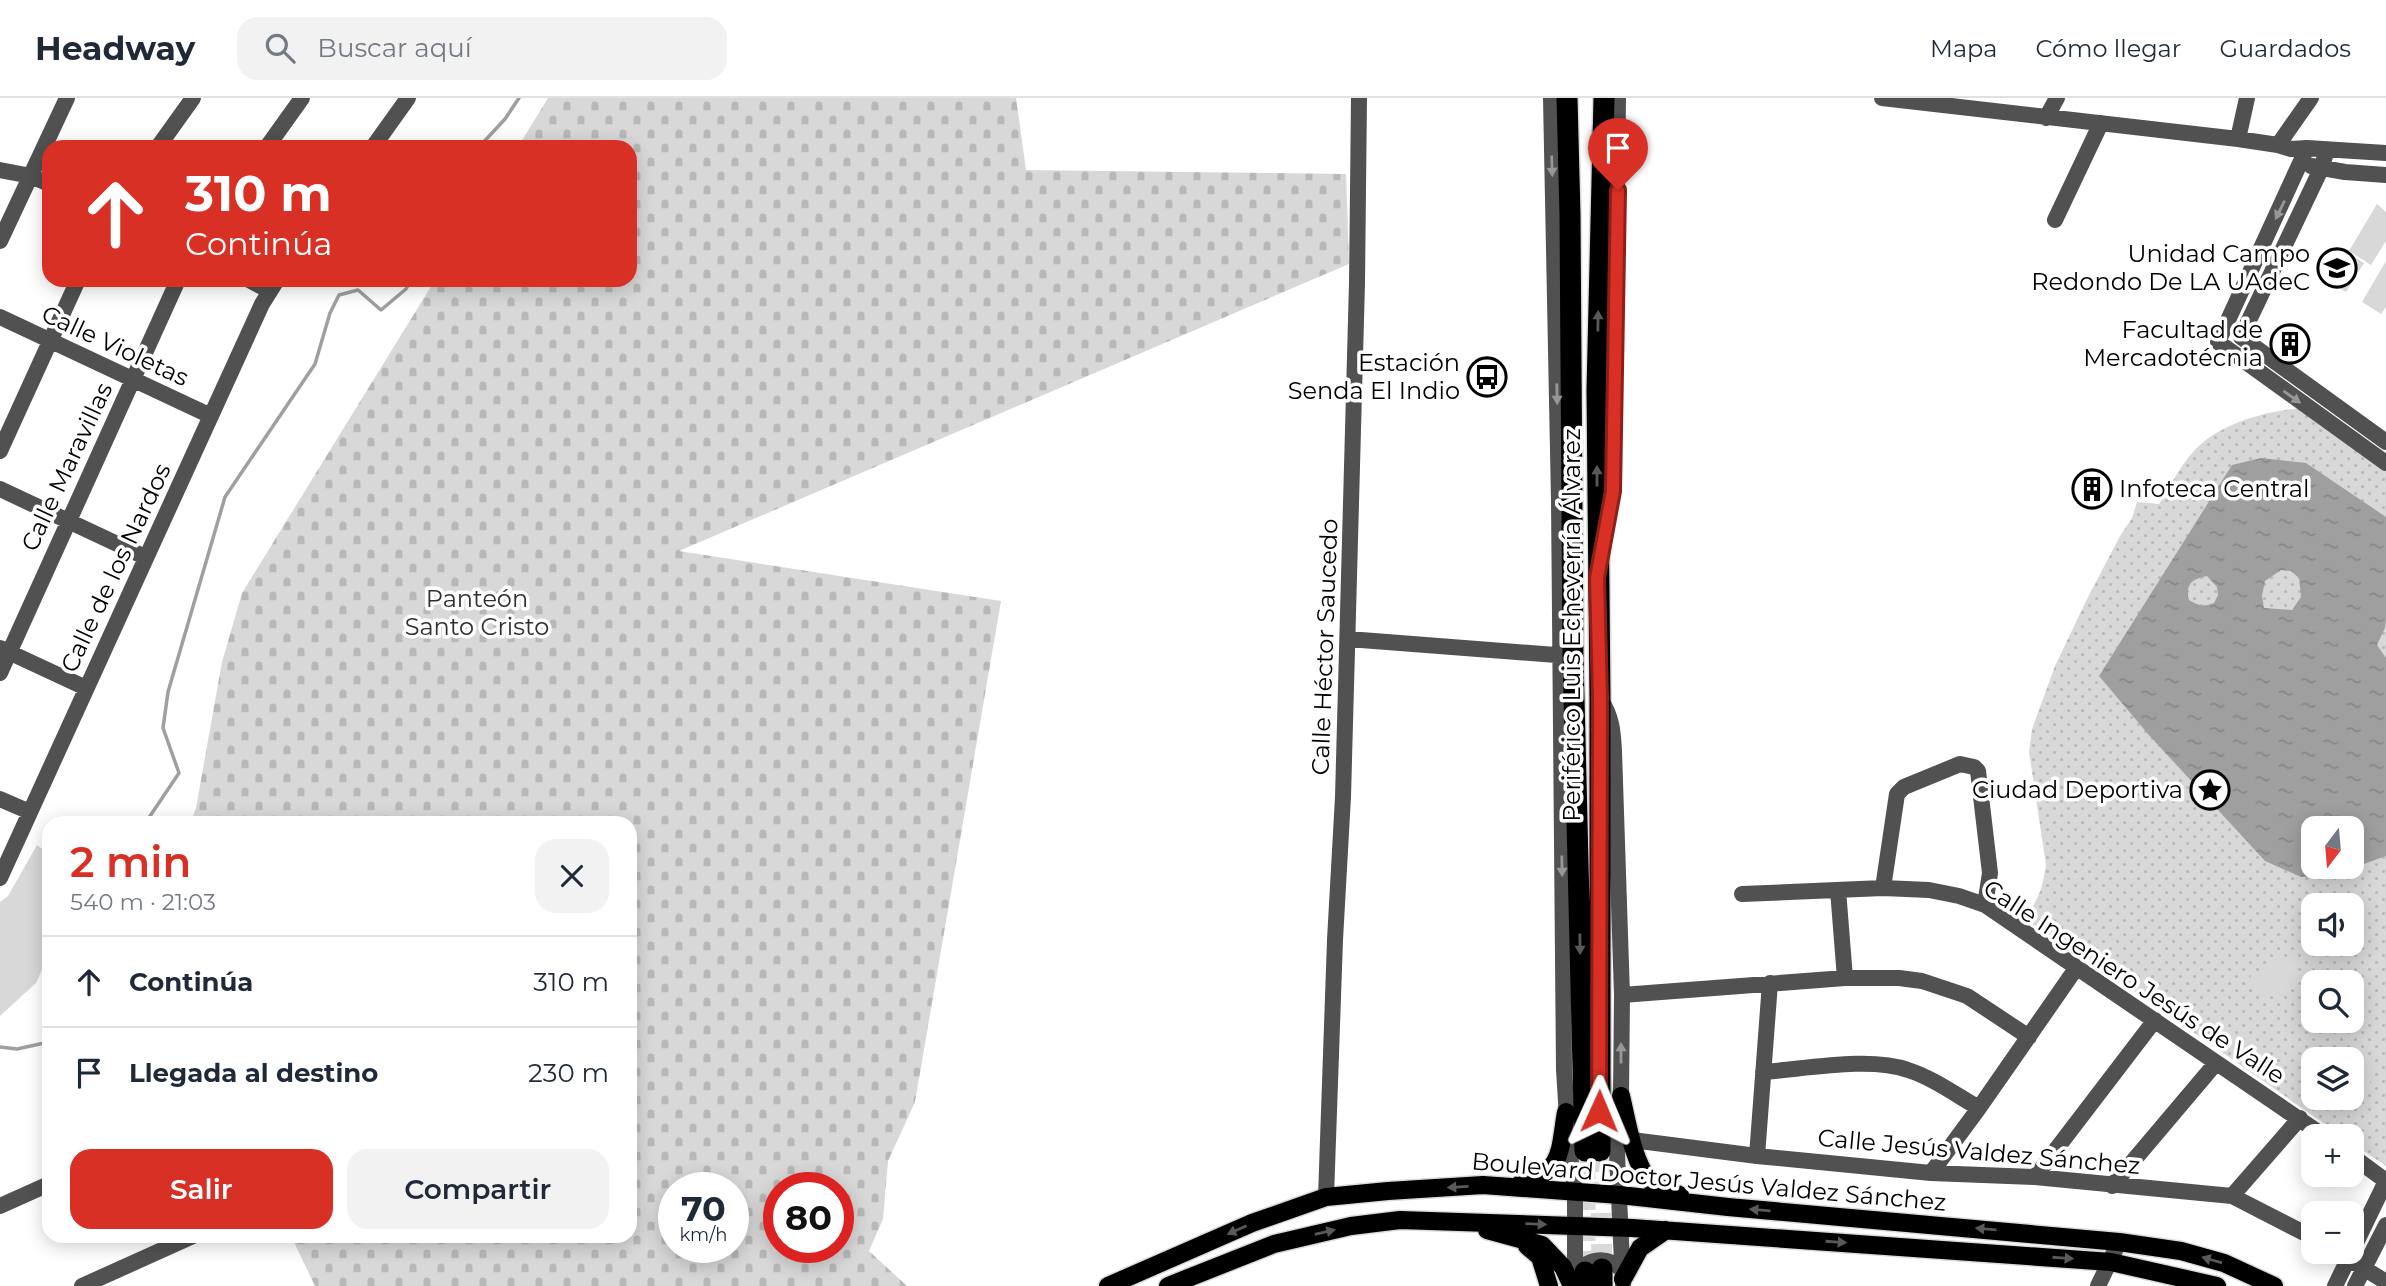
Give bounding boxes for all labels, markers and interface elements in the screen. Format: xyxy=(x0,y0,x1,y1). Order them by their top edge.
search box xyxy=(237,17,727,80)
text: Headway xyxy=(35,28,195,68)
icon: search xyxy=(261,29,299,67)
text: Buscar aquí xyxy=(317,32,472,64)
text: Mapa xyxy=(1930,34,1997,63)
text: Cómo llegar xyxy=(2035,34,2181,63)
text: Guardados xyxy=(2219,34,2351,63)
pin xyxy=(1588,118,1648,190)
icon: arrive xyxy=(1599,129,1637,167)
one-way arrow xyxy=(1547,155,1558,177)
text: 310 m xyxy=(185,164,332,223)
icon: ahead xyxy=(70,168,161,259)
one-way arrow xyxy=(2274,200,2285,220)
text: Continúa xyxy=(185,224,332,263)
place label: Unidad Campo Redondo De LA UAdeC xyxy=(2031,239,2310,296)
school or university icon: Unidad Campo Redondo De LA UAdeC xyxy=(2316,247,2358,289)
street label: Calle Violetas xyxy=(37,299,193,392)
one-way arrow xyxy=(1593,310,1604,332)
place label: Facultad de Mercadotécnia xyxy=(2083,315,2263,372)
building icon: Facultad de Mercadotécnia xyxy=(2269,323,2311,365)
place label: Estación Senda El Indio xyxy=(1288,348,1460,405)
bus stop icon: Estación Senda El Indio xyxy=(1466,356,1508,398)
street label: Calle Maravillas xyxy=(15,378,118,556)
one-way arrow xyxy=(1551,383,1562,405)
one-way arrow xyxy=(2283,390,2301,404)
street label: Periférico Luis Echeverría Álvarez xyxy=(1557,428,1586,822)
street label: Calle de los Nardos xyxy=(54,459,177,677)
one-way arrow xyxy=(1591,464,1603,486)
building icon: Infoteca Central xyxy=(2071,468,2113,510)
place label: Infoteca Central xyxy=(2119,474,2309,503)
street label: Calle Héctor Saucedo xyxy=(1306,518,1343,776)
park label: Panteón Santo Cristo xyxy=(405,584,549,641)
place icon: Ciudad Deportiva xyxy=(2189,769,2231,811)
place label: Ciudad Deportiva xyxy=(1972,775,2183,804)
north arrow xyxy=(2301,816,2364,878)
map controls xyxy=(2301,816,2364,1264)
text: 2 min xyxy=(70,836,191,888)
button: close xyxy=(535,839,609,913)
one-way arrow xyxy=(1556,855,1568,877)
street label: Calle Ingeniero Jesús de Valle xyxy=(1978,873,2290,1090)
text: 540 m · 21:03 xyxy=(70,888,216,916)
button: sound xyxy=(2301,893,2364,956)
one-way arrow xyxy=(1574,934,1586,956)
icon: ahead xyxy=(70,963,108,1001)
text: Continúa xyxy=(129,966,253,998)
text: 310 m xyxy=(533,966,609,998)
button: search xyxy=(2301,970,2364,1033)
one-way arrow xyxy=(1615,1042,1627,1064)
button: layers xyxy=(2301,1047,2364,1110)
icon: arrive xyxy=(70,1054,108,1092)
text: Llegada al destino xyxy=(129,1057,378,1089)
text: 230 m xyxy=(528,1057,609,1089)
position arrow xyxy=(1562,1074,1636,1148)
street label: Calle Jesús Valdez Sánchez xyxy=(1817,1123,2142,1180)
button: + xyxy=(2301,1124,2364,1187)
street label: Boulevard Doctor Jesús Valdez Sánchez xyxy=(1471,1146,1948,1217)
button: Salir xyxy=(70,1149,333,1229)
button: Compartir xyxy=(347,1149,609,1229)
speed limit sign: 80 xyxy=(763,1172,854,1263)
one-way arrow xyxy=(1447,1181,1469,1192)
text: 70 xyxy=(681,1187,726,1230)
button: − xyxy=(2301,1201,2364,1264)
one-way arrow xyxy=(1749,1204,1771,1215)
one-way arrow xyxy=(1525,1218,1547,1229)
text: km/h xyxy=(679,1224,728,1246)
one-way arrow xyxy=(1975,1224,1997,1235)
one-way arrow xyxy=(1226,1225,1247,1236)
one-way arrow xyxy=(1314,1226,1336,1237)
one-way arrow xyxy=(1826,1237,1848,1248)
one-way arrow xyxy=(2053,1253,2075,1264)
one-way arrow xyxy=(2201,1254,2222,1264)

